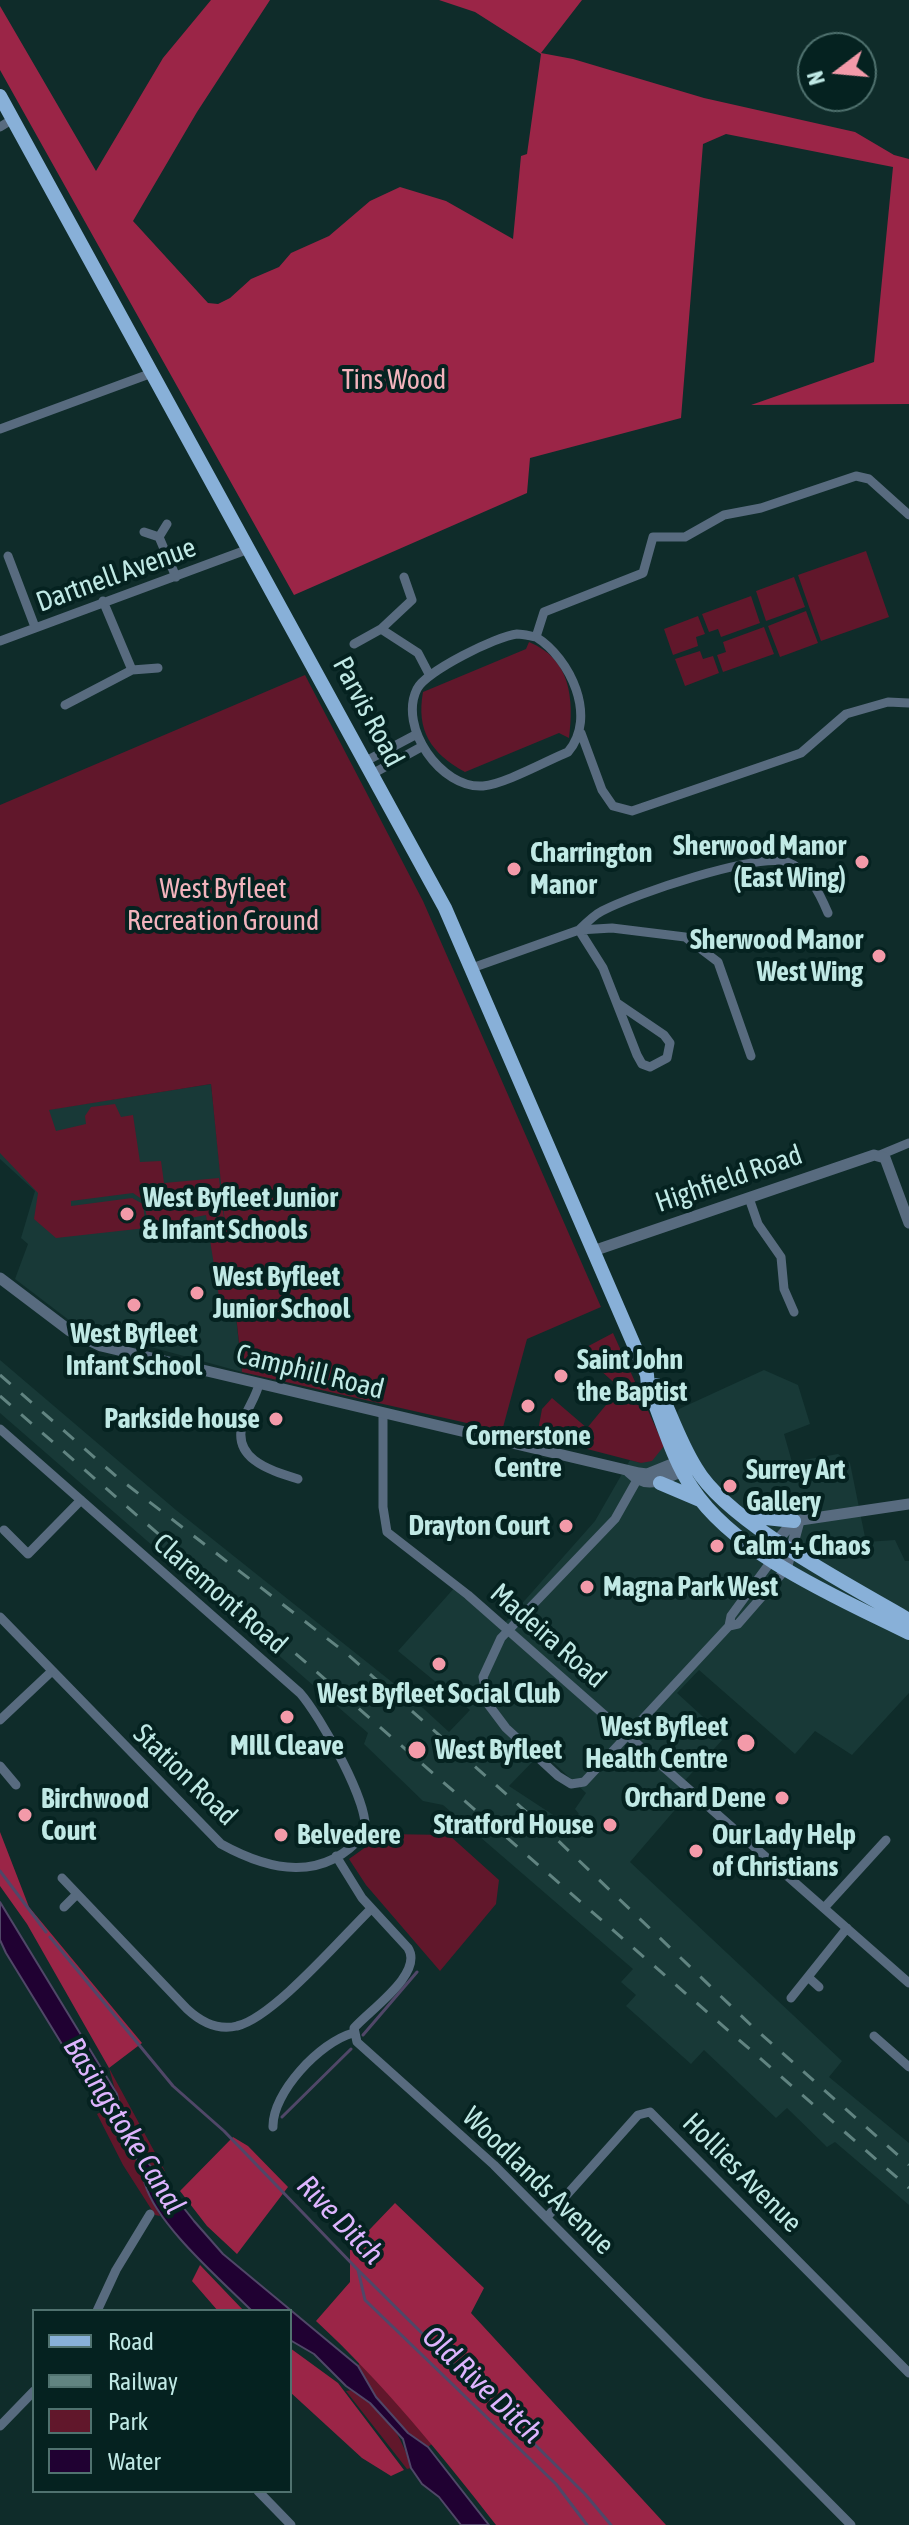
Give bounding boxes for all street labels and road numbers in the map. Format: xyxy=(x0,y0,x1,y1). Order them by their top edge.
street label: Dartnell Avenue xyxy=(32,531,200,619)
street label: Parvis Road xyxy=(325,651,411,773)
street label: Highfield Road xyxy=(651,1138,807,1220)
street label: Camphill Road xyxy=(233,1337,387,1407)
street label: Claremont Road xyxy=(146,1527,294,1661)
street label: Madeira Road xyxy=(483,1577,613,1695)
street label: Station Road xyxy=(126,1717,244,1833)
street label: Woodlands Avenue xyxy=(455,2100,621,2262)
street label: Hollies Avenue xyxy=(675,2106,809,2240)

